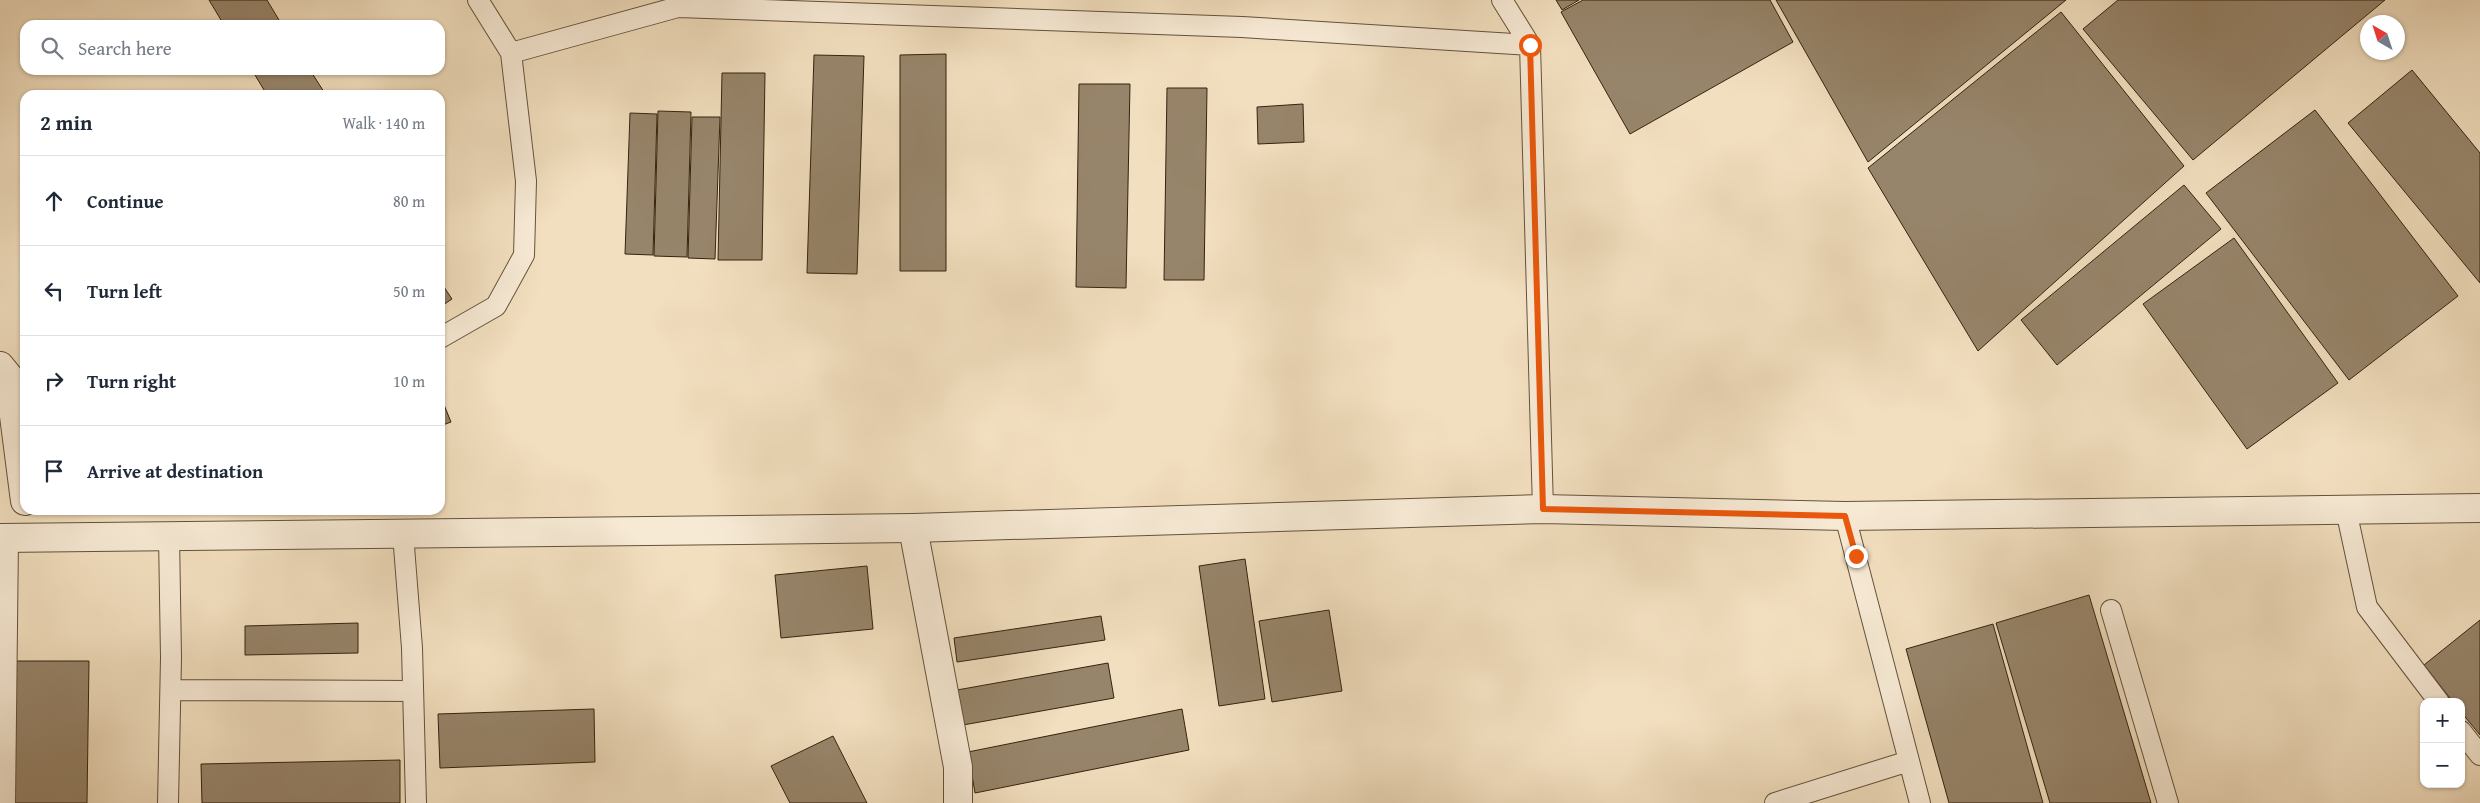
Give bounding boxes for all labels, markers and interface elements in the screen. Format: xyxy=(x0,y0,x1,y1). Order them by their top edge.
north arrow xyxy=(2360,15,2405,60)
search box xyxy=(20,20,445,75)
icon: search xyxy=(38,34,66,62)
text: Search here xyxy=(78,34,172,62)
route start xyxy=(1519,34,1542,57)
text: 2 min xyxy=(40,107,92,138)
text: Walk · 140 m xyxy=(342,111,425,135)
icon: ahead xyxy=(40,187,68,215)
text: Continue xyxy=(87,187,164,215)
text: 80 m xyxy=(393,189,425,213)
icon: left xyxy=(40,277,68,305)
text: Turn left xyxy=(87,277,162,305)
text: 50 m xyxy=(393,279,425,303)
icon: right xyxy=(40,367,68,395)
text: Turn right xyxy=(87,367,176,395)
text: 10 m xyxy=(393,369,425,393)
icon: arrive xyxy=(40,457,68,485)
text: Arrive at destination xyxy=(87,457,263,485)
route end xyxy=(1845,545,1868,568)
map controls xyxy=(2420,698,2465,788)
button: + xyxy=(2420,698,2465,743)
button: − xyxy=(2420,743,2465,788)

